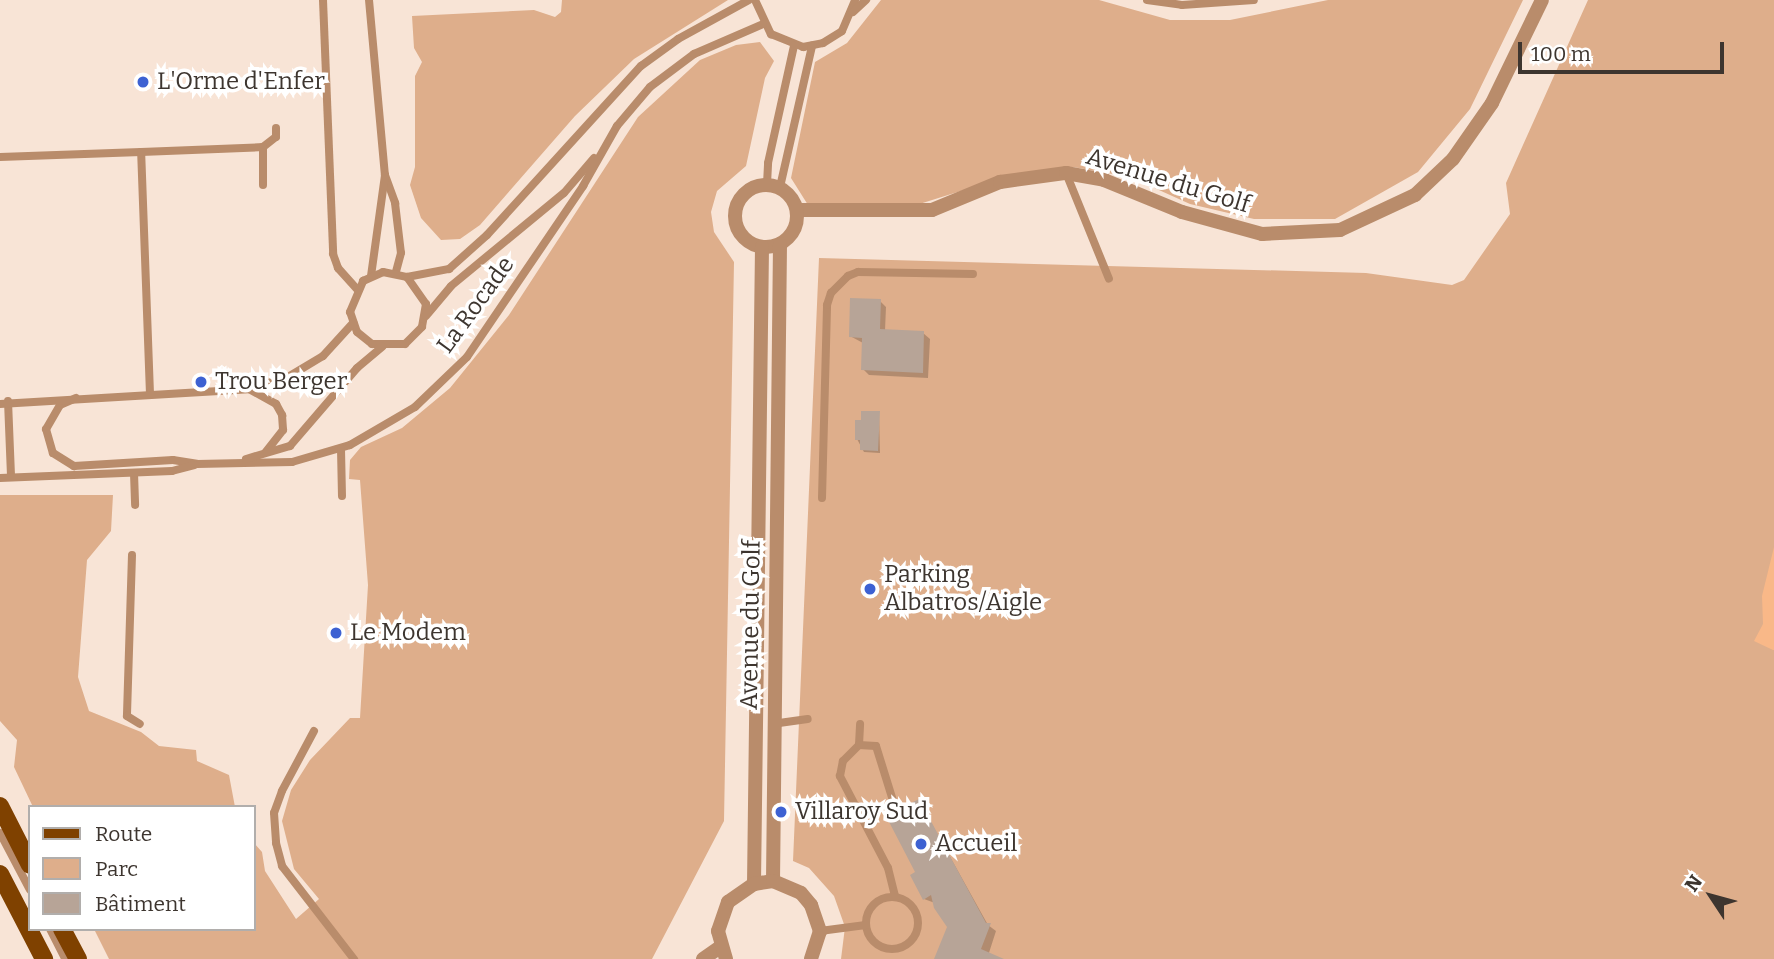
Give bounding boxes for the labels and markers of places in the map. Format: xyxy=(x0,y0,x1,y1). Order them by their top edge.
place label: L'Orme d'Enfer xyxy=(157,68,325,96)
marker: L'Orme d'Enfer xyxy=(135,74,151,90)
place label: Trou Berger xyxy=(215,368,347,396)
marker: Trou Berger xyxy=(193,374,209,390)
place label: Parking Albatros/Aigle xyxy=(884,561,1042,617)
marker: Parking Albatros/Aigle xyxy=(862,581,878,597)
place label: Le Modem xyxy=(350,619,466,647)
marker: Le Modem xyxy=(328,625,344,641)
place label: Villaroy Sud xyxy=(795,798,928,826)
marker: Villaroy Sud xyxy=(773,804,789,820)
place label: Accueil xyxy=(935,830,1017,858)
marker: Accueil xyxy=(913,836,929,852)

